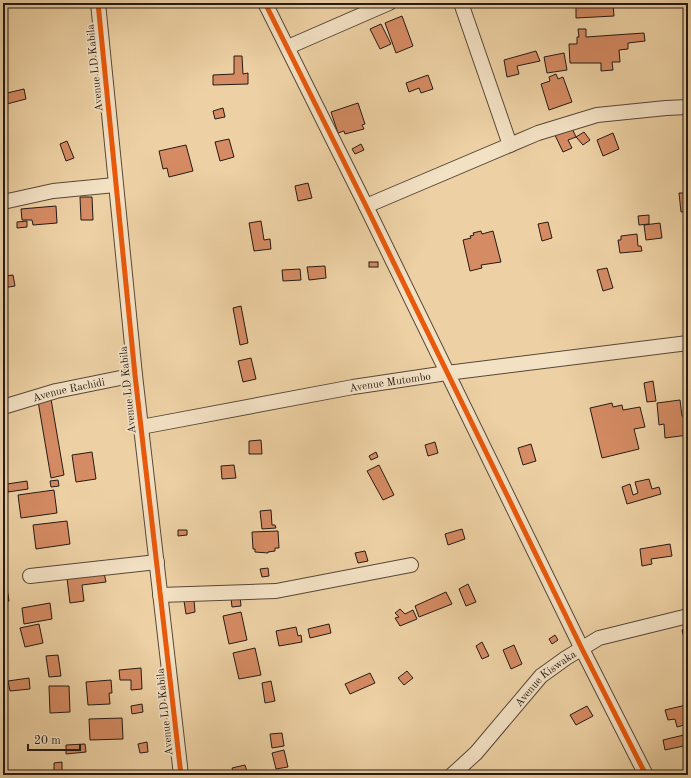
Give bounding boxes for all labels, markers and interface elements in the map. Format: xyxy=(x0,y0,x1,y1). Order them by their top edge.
street label: Avenue LD Kabila xyxy=(85,23,106,112)
street label: Avenue LD Kabila xyxy=(118,345,139,434)
street label: Avenue Mutombo xyxy=(348,371,432,395)
street label: Avenue Rachidi xyxy=(32,377,106,405)
street label: Avenue Kiswaka xyxy=(514,649,579,709)
street label: Avenue LD Kabila xyxy=(155,667,176,756)
scale bar xyxy=(28,726,80,752)
text: 20 m xyxy=(34,735,61,747)

